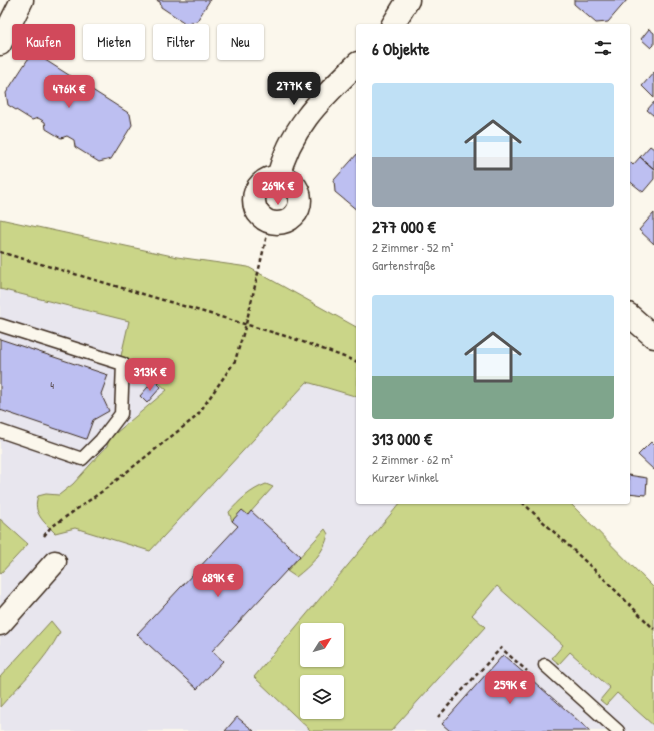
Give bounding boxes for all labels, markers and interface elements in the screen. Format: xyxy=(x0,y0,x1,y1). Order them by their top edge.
chip: Kaufen xyxy=(12,24,75,60)
chip: Mieten xyxy=(83,24,145,60)
chip: Filter xyxy=(153,24,209,60)
chip: Neu xyxy=(217,24,264,60)
text: 6 Objekte xyxy=(372,37,430,60)
icon: filters xyxy=(592,37,614,59)
pin: 277K € xyxy=(261,72,327,106)
pin: 476K € xyxy=(36,75,102,109)
text: 277K € xyxy=(277,76,312,94)
text: 476K € xyxy=(53,79,85,97)
icon: home xyxy=(457,109,529,181)
pin: 269K € xyxy=(245,172,311,206)
text: 269K € xyxy=(262,176,294,194)
text: 277 000 € xyxy=(372,215,436,238)
text: 2 Zimmer · 52 m² xyxy=(372,238,453,256)
text: Gartenstraße xyxy=(372,256,436,274)
icon: home xyxy=(457,321,529,393)
pin: 313K € xyxy=(117,358,183,392)
text: 313K € xyxy=(134,362,166,380)
house number: 4 xyxy=(50,379,54,392)
text: 313 000 € xyxy=(372,427,432,450)
text: 2 Zimmer · 62 m² xyxy=(372,450,453,468)
text: Kurzer Winkel xyxy=(372,468,439,486)
pin: 689K € xyxy=(185,564,251,598)
text: 689K € xyxy=(202,568,234,586)
north arrow xyxy=(300,623,344,667)
map controls xyxy=(300,623,344,719)
pin: 259K € xyxy=(477,671,543,705)
button: layers xyxy=(300,675,344,719)
text: 259K € xyxy=(494,675,526,693)

